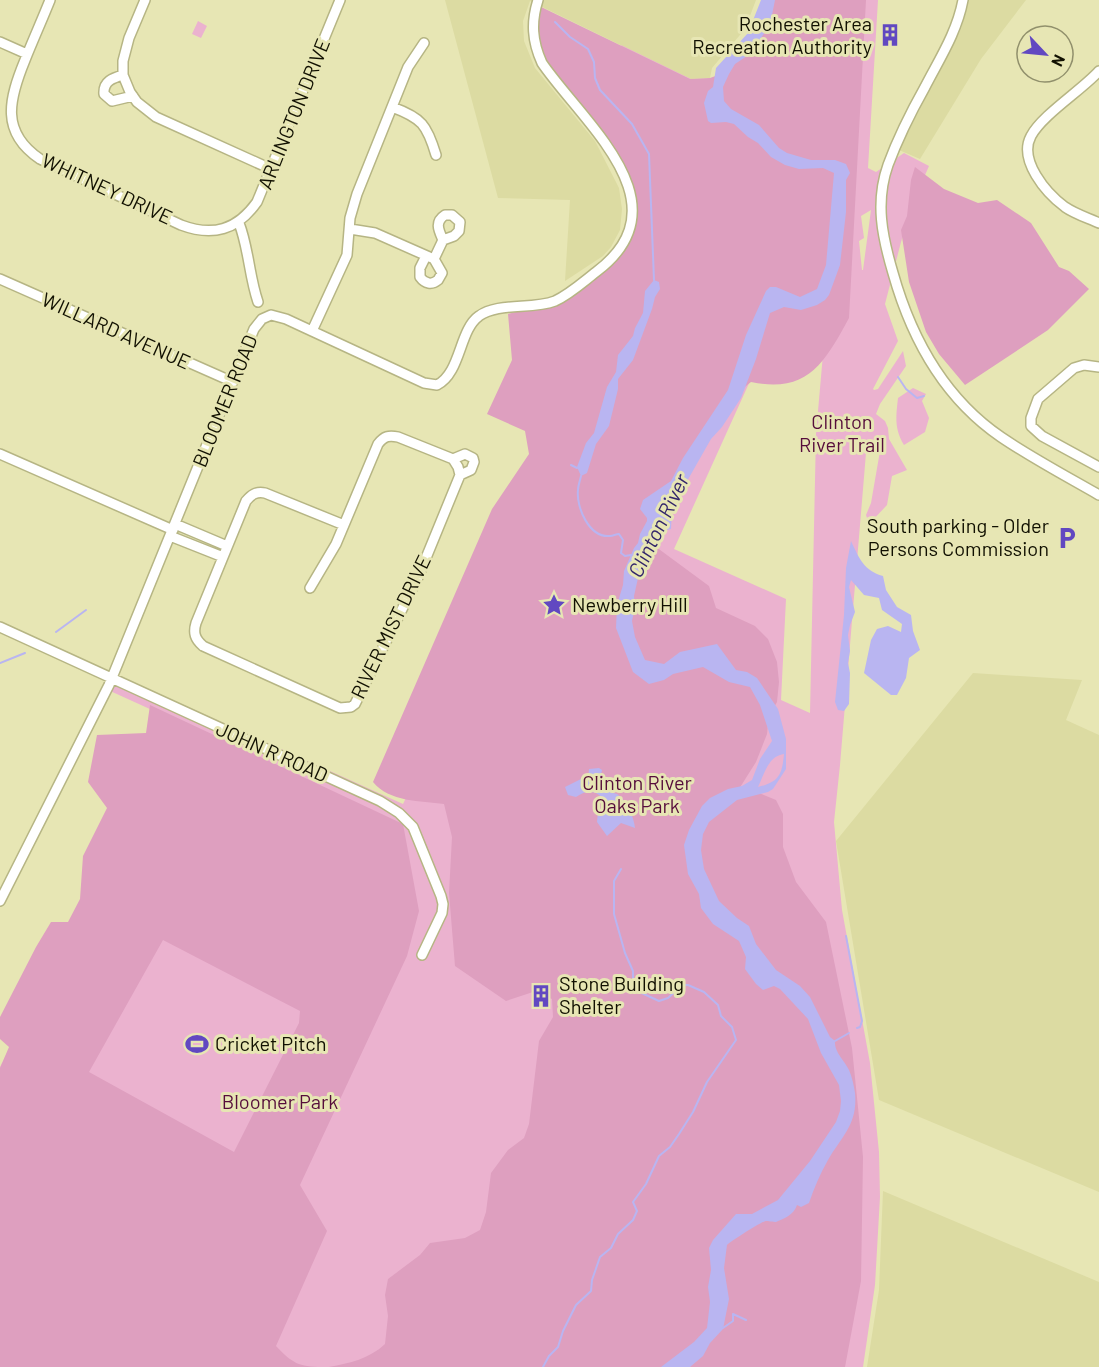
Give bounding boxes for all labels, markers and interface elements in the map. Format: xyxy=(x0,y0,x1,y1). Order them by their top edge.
place label: Rochester Area Recreation Authority xyxy=(692,11,872,58)
building icon: Rochester Area Recreation Authority xyxy=(877,22,903,48)
north arrow xyxy=(1015,24,1075,84)
street label: ARLINGTON DRIVE xyxy=(252,35,334,192)
text: N xyxy=(1048,52,1070,70)
street label: WHITNEY DRIVE xyxy=(38,147,177,229)
street label: WILLARD AVENUE xyxy=(38,287,195,374)
street label: BLOOMER ROAD xyxy=(187,331,262,470)
park label: Clinton River Trail xyxy=(799,409,885,456)
water label: Clinton River xyxy=(622,469,694,581)
place label: South parking - Older Persons Commission xyxy=(867,513,1049,560)
parking icon: South parking - Older Persons Commission xyxy=(1054,525,1080,551)
street label: RIVER MIST DRIVE xyxy=(345,551,435,702)
place icon: Newberry Hill xyxy=(541,592,567,618)
place label: Newberry Hill xyxy=(572,592,688,616)
street label: JOHN R ROAD xyxy=(213,716,332,786)
park label: Clinton River Oaks Park xyxy=(582,770,692,817)
place label: Stone Building Shelter xyxy=(559,971,684,1018)
building icon: Stone Building Shelter xyxy=(528,983,554,1009)
sports icon: Cricket Pitch xyxy=(184,1031,210,1057)
place label: Cricket Pitch xyxy=(215,1031,326,1055)
park label: Bloomer Park xyxy=(222,1089,338,1113)

